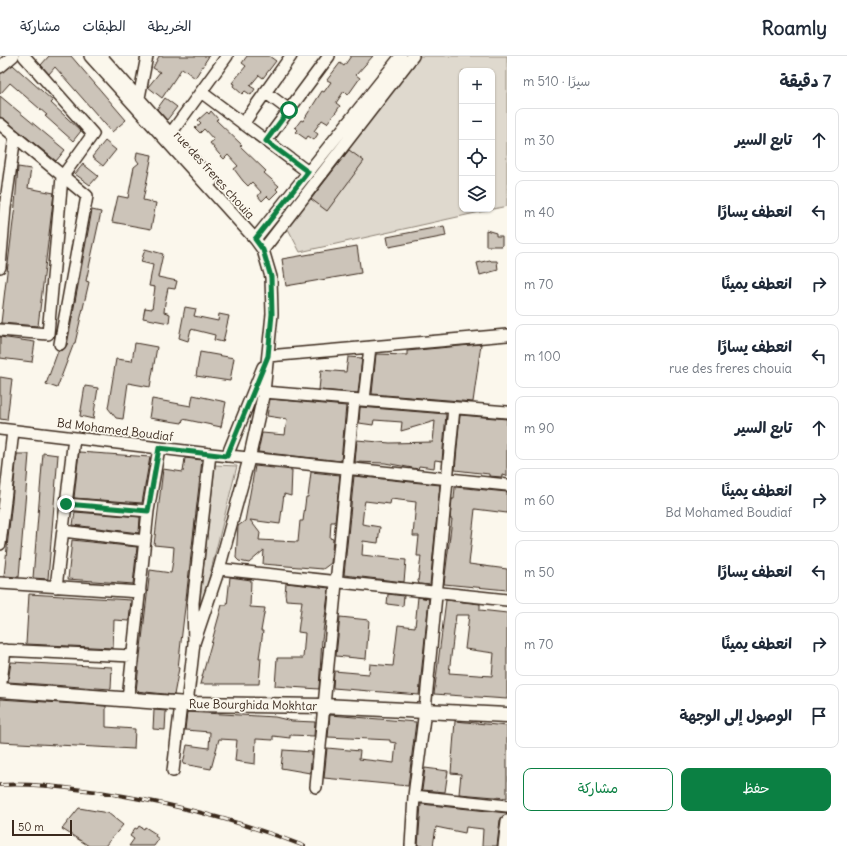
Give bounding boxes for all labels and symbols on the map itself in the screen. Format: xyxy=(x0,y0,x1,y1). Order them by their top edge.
route start xyxy=(280,101,298,119)
street label: rue des freres chouia xyxy=(171,127,258,222)
street label: Bd Mohamed Boudiaf xyxy=(56,415,175,444)
route end xyxy=(57,495,75,513)
street label: Rue Bourghida Mokhtar xyxy=(189,696,317,713)
scale bar xyxy=(12,818,72,837)

